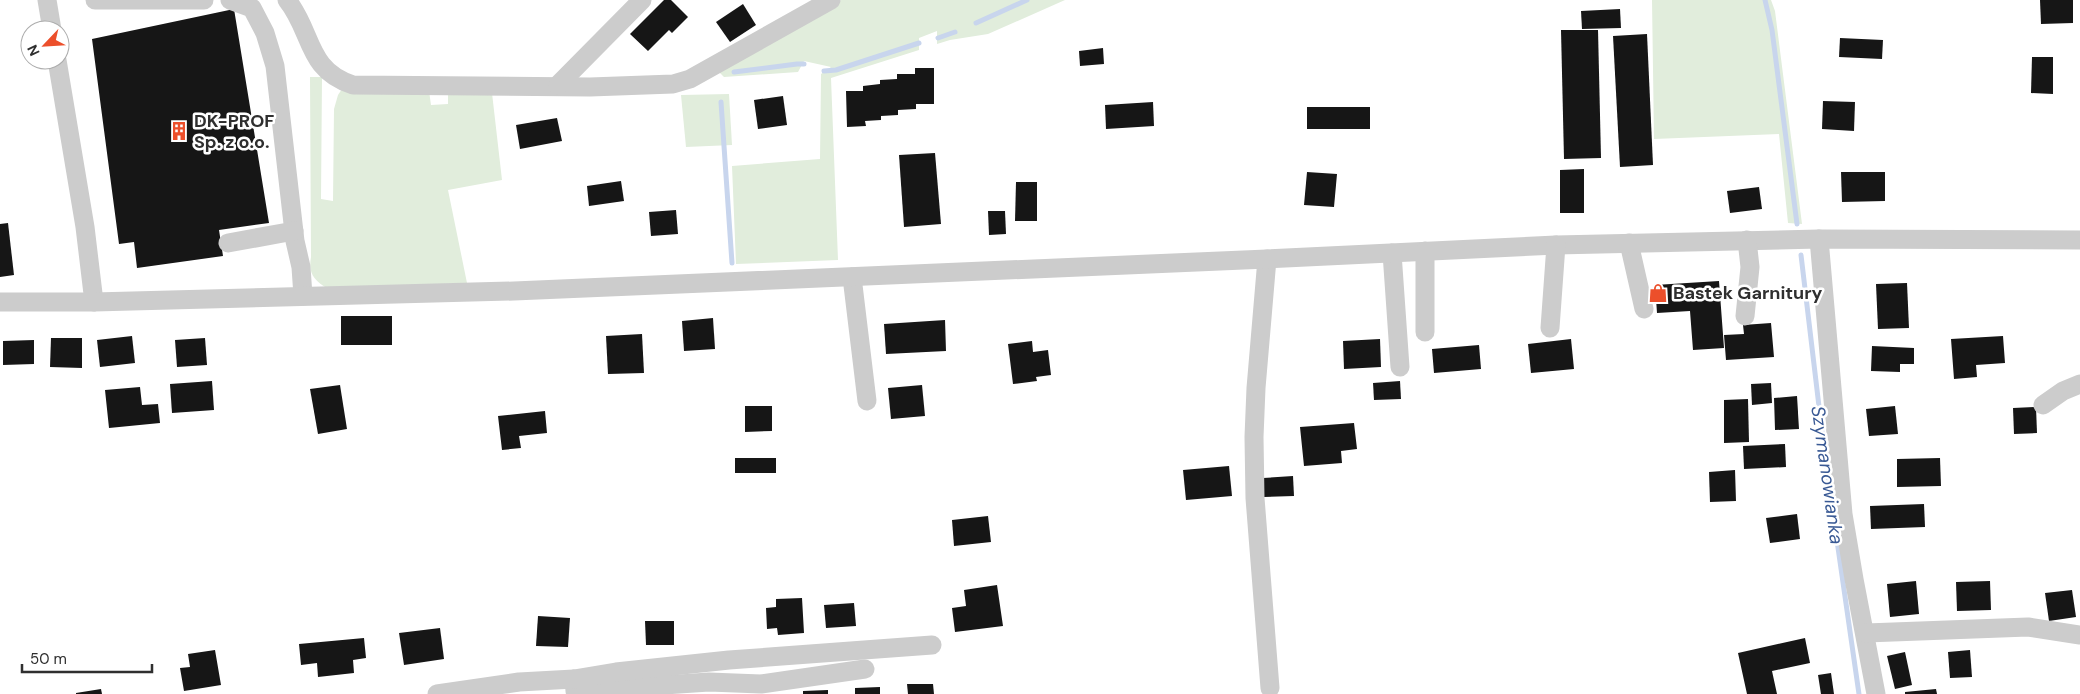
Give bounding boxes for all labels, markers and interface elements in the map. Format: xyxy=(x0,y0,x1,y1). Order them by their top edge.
north arrow xyxy=(20,20,70,70)
text: N xyxy=(23,42,44,59)
place label: DK-PROF Sp. z o.o. xyxy=(194,109,274,154)
building icon: DK-PROF Sp. z o.o. xyxy=(168,120,190,142)
place label: Bastek Garnitury xyxy=(1673,281,1823,305)
shop icon: Bastek Garnitury xyxy=(1647,282,1669,304)
water label: Szymanowianka xyxy=(1805,404,1850,546)
scale bar xyxy=(22,642,152,674)
text: 50 m xyxy=(30,649,67,669)

